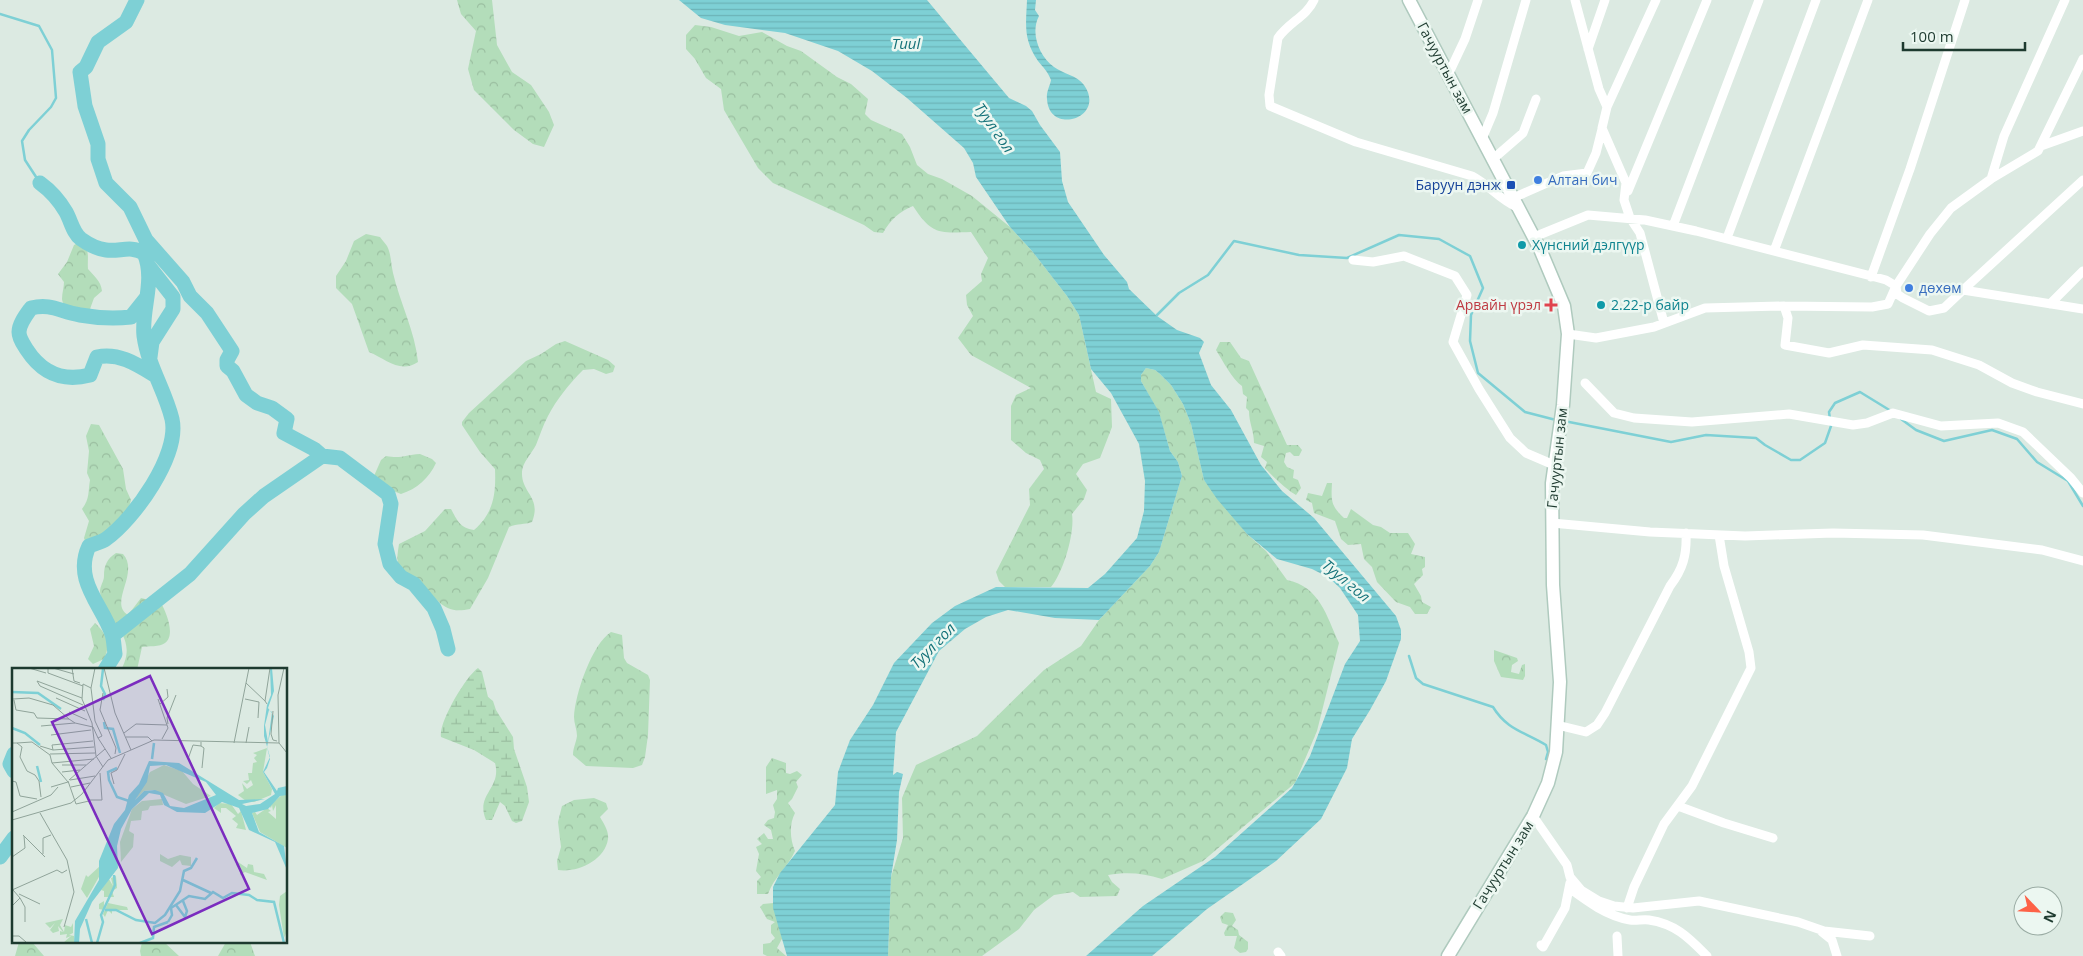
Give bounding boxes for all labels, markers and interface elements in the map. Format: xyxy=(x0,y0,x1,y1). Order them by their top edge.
street label: Гачууртын зам xyxy=(1413,19,1477,117)
scale bar xyxy=(1903,20,2026,52)
text: 100 m xyxy=(1910,26,1954,46)
water label: Tuul xyxy=(892,33,921,53)
water label: Туул гол xyxy=(970,98,1019,156)
place label: Алтан бич xyxy=(1548,170,1617,189)
marker: Алтан бич xyxy=(1532,174,1544,186)
place label: Баруун дэнж xyxy=(1415,175,1502,194)
marker: Баруун дэнж xyxy=(1505,179,1517,191)
place label: Хүнсний дэлгүүр xyxy=(1532,235,1645,254)
marker: Хүнсний дэлгүүр xyxy=(1516,239,1528,251)
place label: дөхөм xyxy=(1919,278,1962,297)
marker: дөхөм xyxy=(1903,282,1915,294)
place label: Арвайн үрэл xyxy=(1456,295,1541,314)
place label: 2.22-р байр xyxy=(1611,295,1689,314)
marker: Арвайн үрэл xyxy=(1545,299,1557,311)
marker: 2.22-р байр xyxy=(1595,299,1607,311)
street label: Гачууртын зам xyxy=(1542,407,1571,509)
water label: Туул гол xyxy=(1319,554,1375,606)
water label: Туул гол xyxy=(905,618,959,673)
inset map xyxy=(12,668,288,944)
street label: Гачууртын зам xyxy=(1468,817,1537,913)
north arrow xyxy=(2013,886,2063,936)
text: N xyxy=(2039,908,2061,926)

